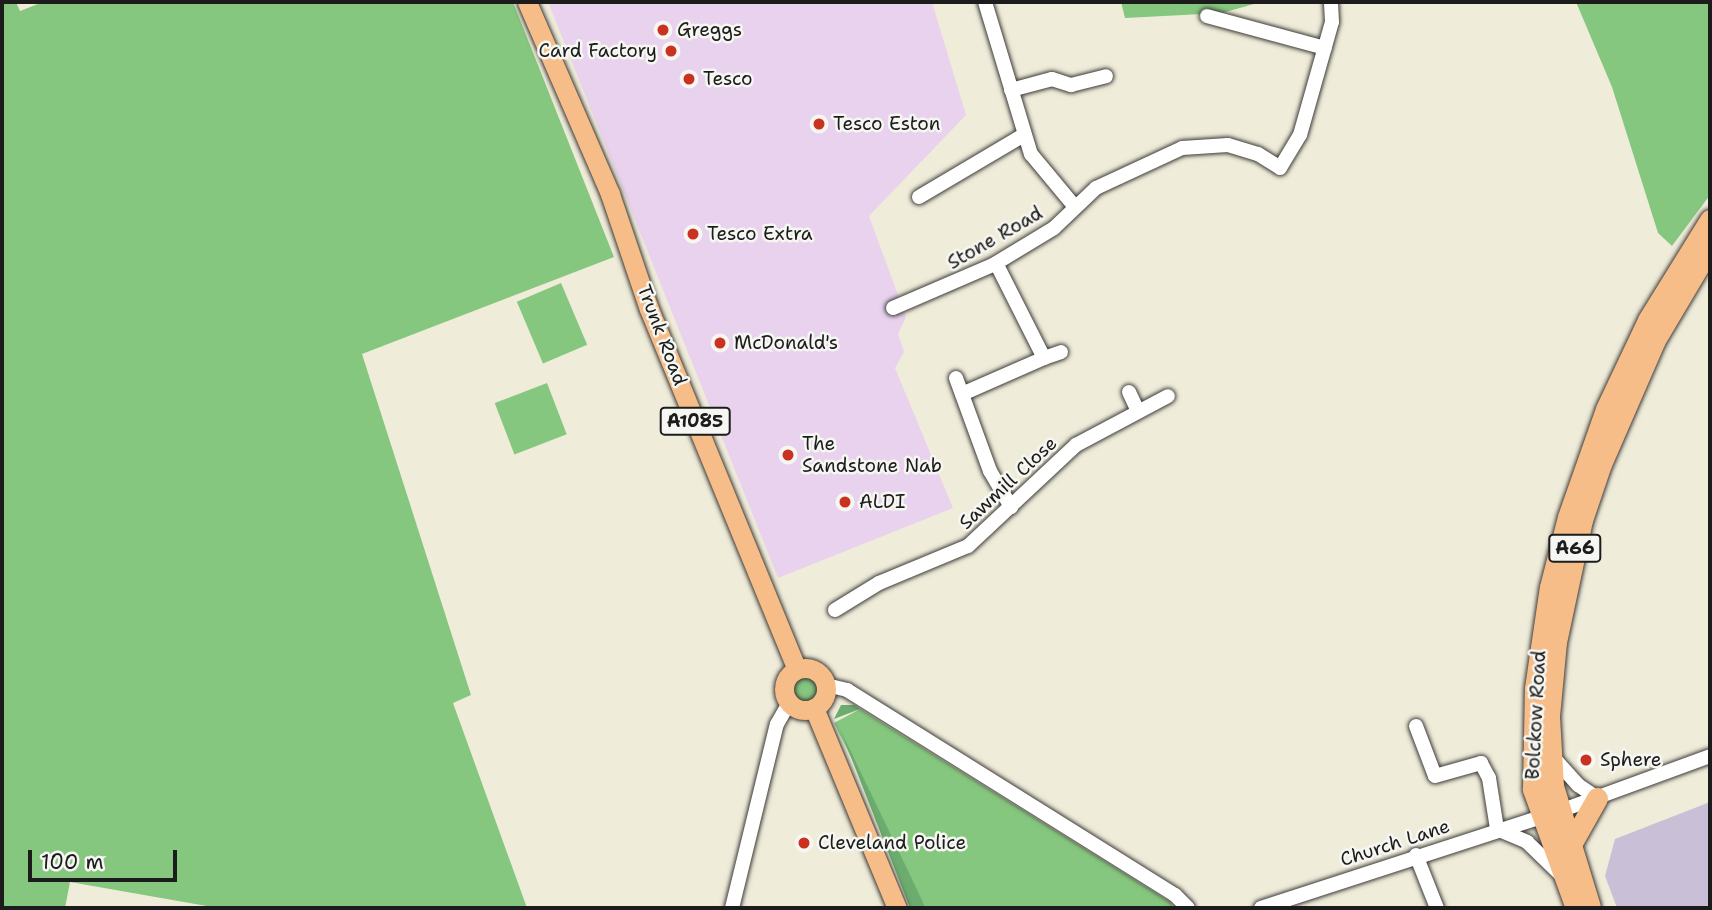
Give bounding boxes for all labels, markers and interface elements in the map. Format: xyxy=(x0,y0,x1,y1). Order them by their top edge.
place label: Greggs xyxy=(677,19,742,41)
marker: Greggs xyxy=(655,22,671,38)
place label: Card Factory xyxy=(538,40,657,62)
marker: Card Factory xyxy=(663,43,679,59)
place label: Tesco xyxy=(703,68,753,90)
marker: Tesco xyxy=(681,71,697,87)
place label: Tesco Eston xyxy=(833,113,940,135)
marker: Tesco Eston xyxy=(811,116,827,132)
street label: Stone Road xyxy=(943,202,1047,274)
place label: Tesco Extra xyxy=(707,223,812,245)
marker: Tesco Extra xyxy=(685,226,701,242)
street label: Trunk Road xyxy=(632,281,692,389)
place label: McDonald's xyxy=(734,332,838,354)
marker: McDonald's xyxy=(712,335,728,351)
road number: A1085 xyxy=(658,407,732,436)
street label: Sawmill Close xyxy=(954,432,1062,534)
place label: The Sandstone Nab xyxy=(802,433,942,477)
marker: The Sandstone Nab xyxy=(780,447,796,463)
place label: ALDI xyxy=(859,491,906,513)
marker: ALDI xyxy=(837,494,853,510)
road number: A66 xyxy=(1547,534,1603,562)
street label: Bolckow Road xyxy=(1521,650,1551,780)
place label: Sphere xyxy=(1600,749,1661,771)
marker: Sphere xyxy=(1578,752,1594,768)
street label: Church Lane xyxy=(1337,815,1453,871)
place label: Cleveland Police xyxy=(818,832,966,854)
marker: Cleveland Police xyxy=(796,835,812,851)
scale bar xyxy=(32,836,180,880)
text: 100 m xyxy=(41,848,104,876)

